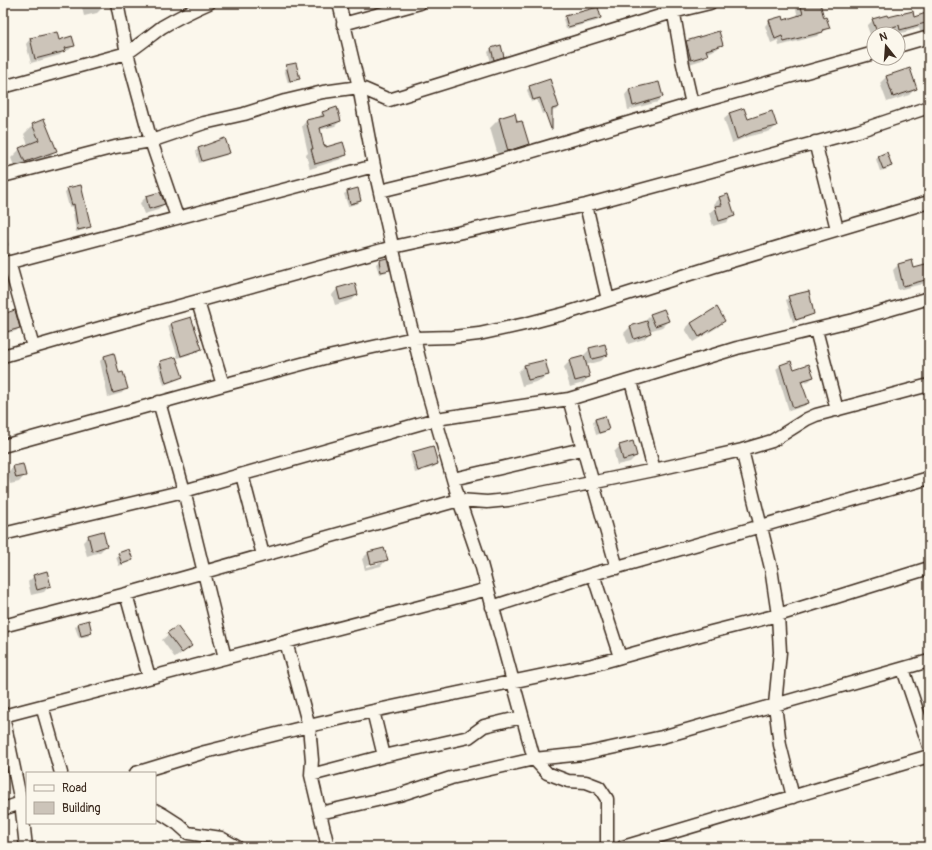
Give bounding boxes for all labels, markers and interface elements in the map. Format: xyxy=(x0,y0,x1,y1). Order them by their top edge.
north arrow xyxy=(866,26,906,66)
text: N xyxy=(878,29,889,44)
legend xyxy=(26,772,156,824)
text: Road xyxy=(62,781,87,796)
text: Building xyxy=(62,801,101,816)

